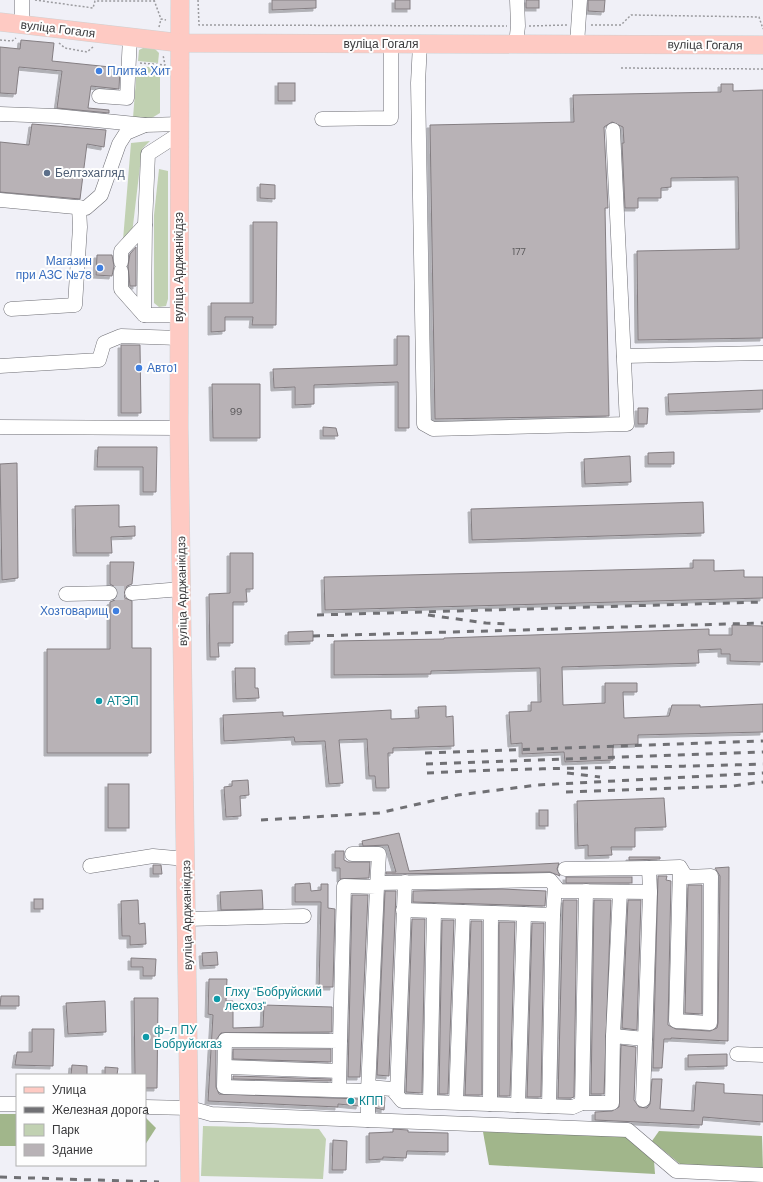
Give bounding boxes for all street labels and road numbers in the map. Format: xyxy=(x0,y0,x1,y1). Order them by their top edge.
street label: вуліца Гогаля xyxy=(20,16,96,42)
street label: вуліца Гогаля xyxy=(344,36,418,52)
street label: вуліца Гогаля xyxy=(667,36,743,54)
street label: вуліца Арджанікідзэ xyxy=(171,212,187,322)
street label: вуліца Арджанікідзэ xyxy=(173,536,191,646)
street label: вуліца Арджанікідзэ xyxy=(178,860,196,970)

